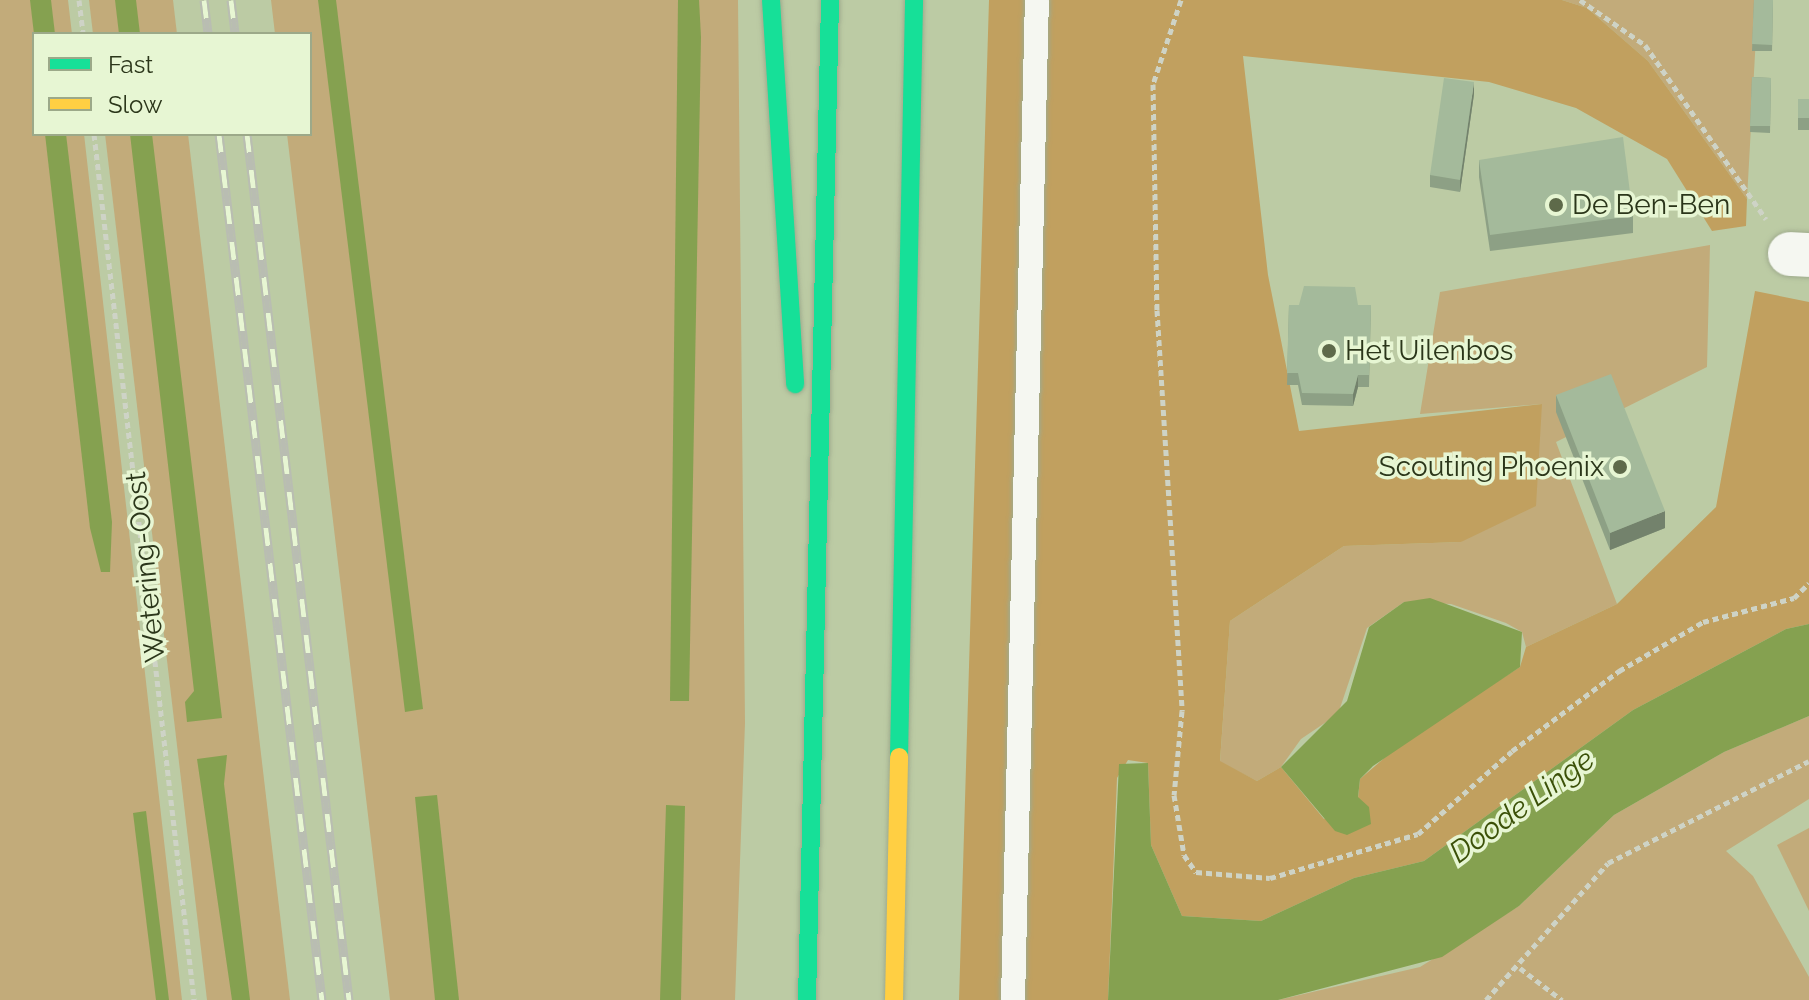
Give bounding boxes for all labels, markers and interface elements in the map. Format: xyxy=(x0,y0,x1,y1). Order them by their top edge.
legend xyxy=(32,32,312,136)
text: Fast xyxy=(108,50,153,79)
text: Slow xyxy=(108,90,162,119)
place label: De Ben-Ben xyxy=(1572,188,1730,222)
marker: De Ben-Ben xyxy=(1547,196,1565,214)
place label: Het Uilenbos xyxy=(1345,334,1513,368)
marker: Het Uilenbos xyxy=(1320,342,1338,360)
place label: Scouting Phoenix xyxy=(1379,450,1604,484)
marker: Scouting Phoenix xyxy=(1611,458,1629,476)
street label: Wetering-Oost xyxy=(119,470,173,664)
water label: Doode Linge xyxy=(1443,741,1601,871)

